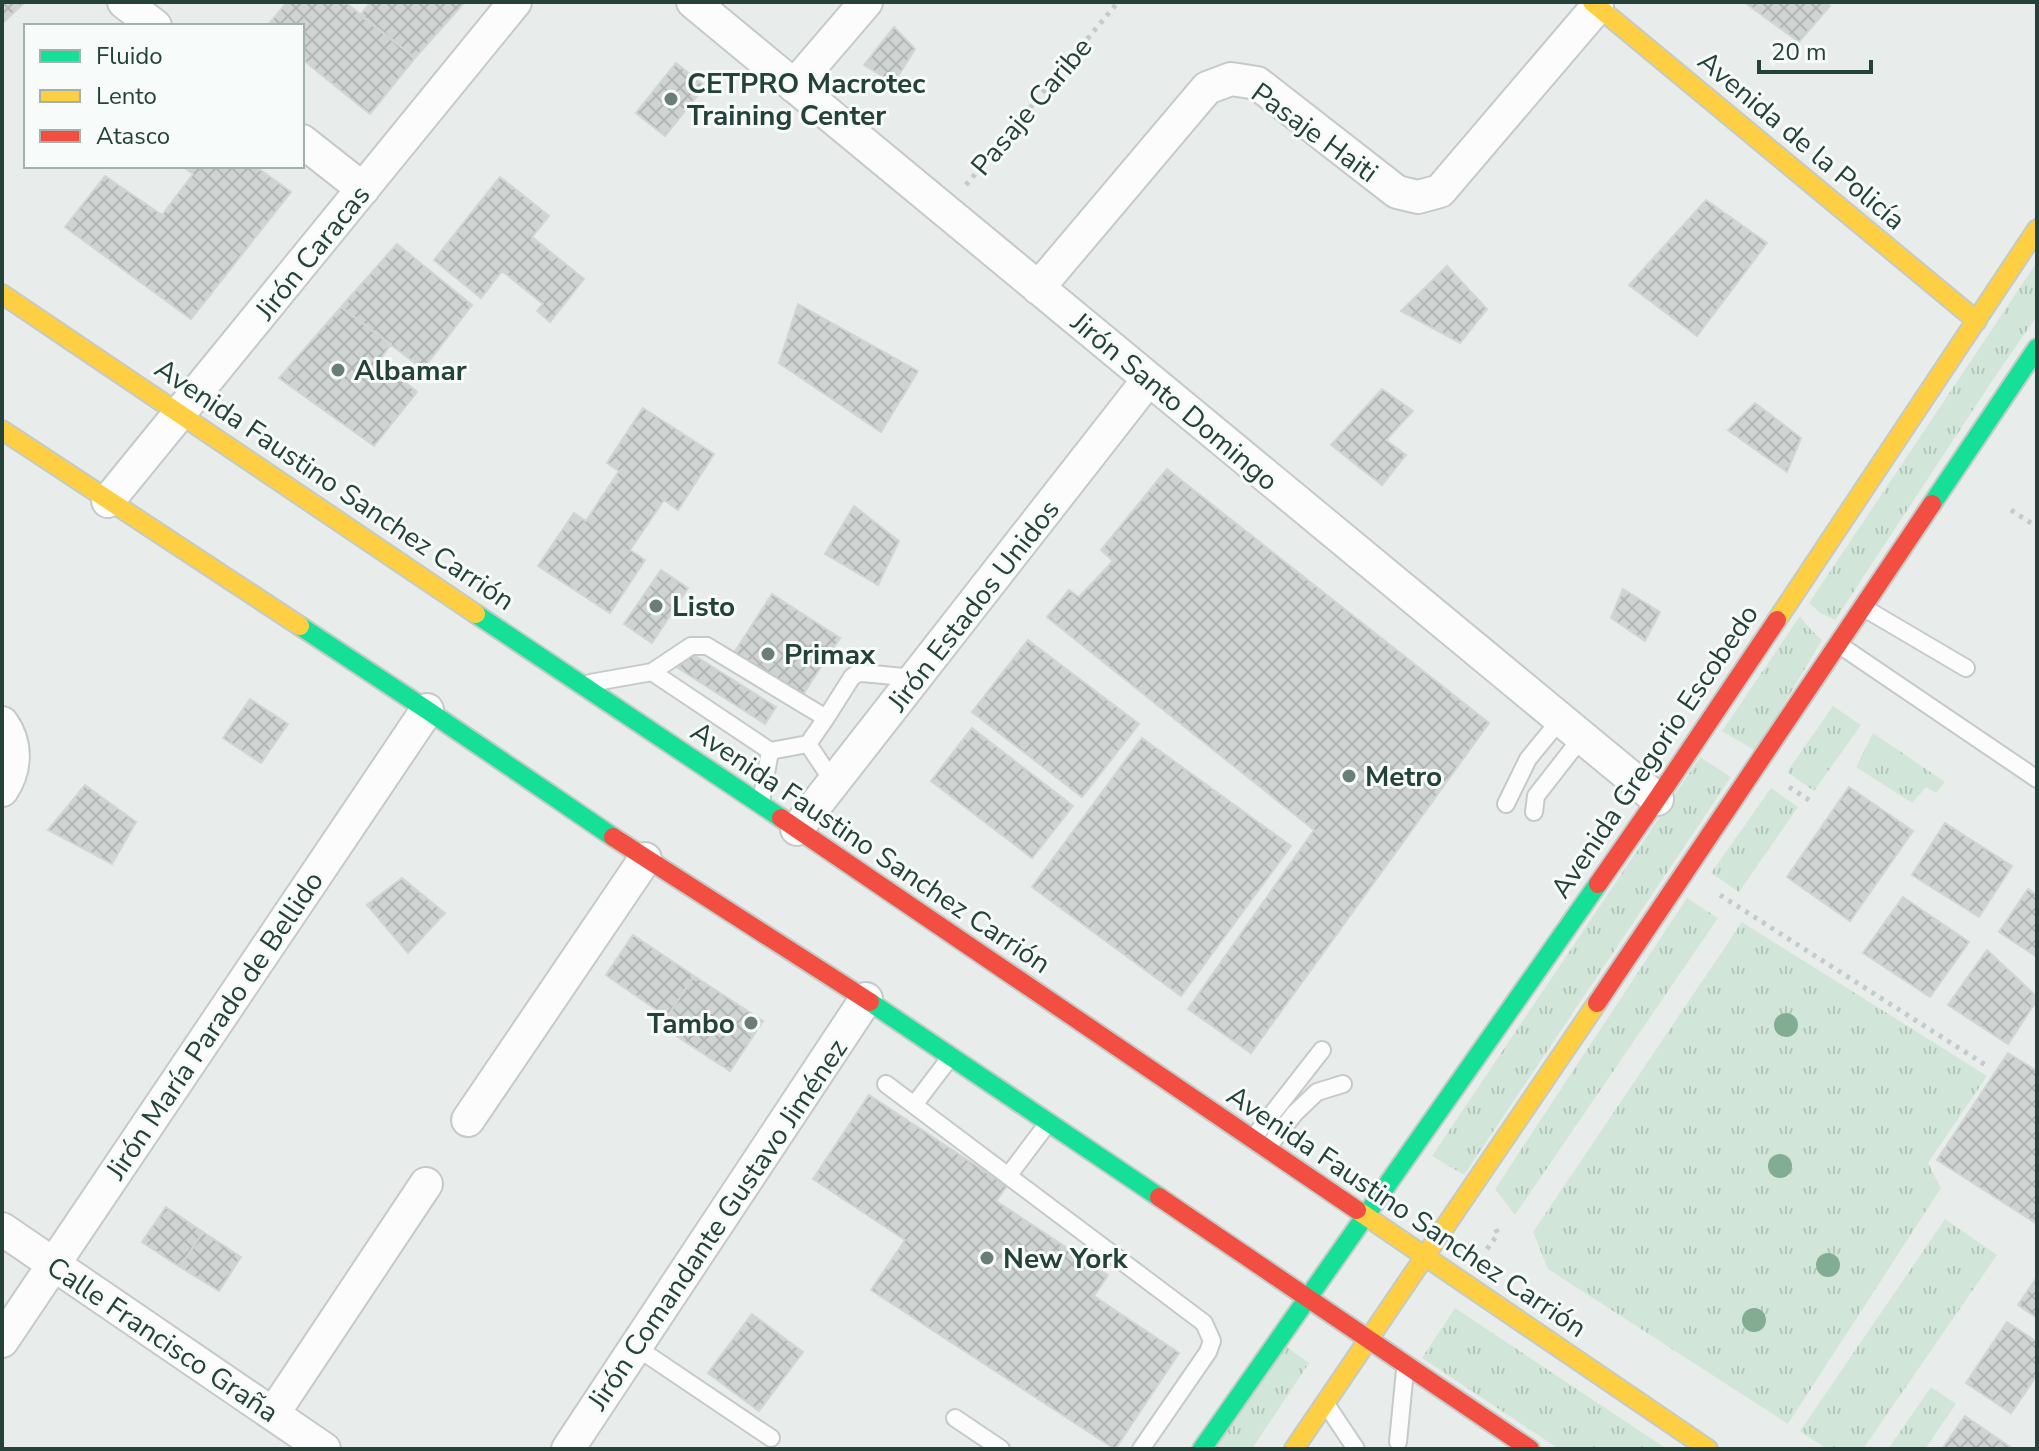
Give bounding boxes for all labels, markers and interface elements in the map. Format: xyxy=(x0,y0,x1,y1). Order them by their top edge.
legend xyxy=(24,24,304,168)
scale bar xyxy=(1759,24,1871,74)
street label: Pasaje Caribe xyxy=(963,29,1101,184)
text: 20 m xyxy=(1771,36,1827,68)
text: Fluido xyxy=(96,40,163,72)
street label: Avenida de la Policía xyxy=(1690,43,1913,239)
place label: CETPRO Macrotec Training Center xyxy=(687,65,925,135)
street label: Pasaje Haiti xyxy=(1243,74,1385,192)
text: Lento xyxy=(96,80,157,112)
marker: CETPRO Macrotec Training Center xyxy=(662,90,680,108)
text: Atasco xyxy=(96,120,170,152)
street label: Jirón Caracas xyxy=(246,177,379,329)
street label: Jirón Santo Domingo xyxy=(1062,303,1286,500)
street label: Avenida Faustino Sanchez Carrión xyxy=(147,350,522,620)
place label: Albamar xyxy=(354,352,467,390)
marker: Albamar xyxy=(329,361,347,379)
street label: Jirón Estados Unidos xyxy=(879,492,1068,720)
place label: Listo xyxy=(672,588,735,626)
marker: Listo xyxy=(647,597,665,615)
street label: Avenida Gregorio Escobedo xyxy=(1542,597,1768,906)
place label: Primax xyxy=(784,636,876,674)
marker: Primax xyxy=(759,645,777,663)
street label: Avenida Faustino Sanchez Carrión xyxy=(683,713,1058,983)
place label: Metro xyxy=(1365,758,1442,796)
marker: Metro xyxy=(1340,767,1358,785)
street label: Jirón María Parado de Bellido xyxy=(97,864,332,1188)
place label: Tambo xyxy=(647,1005,735,1043)
marker: Tambo xyxy=(742,1014,760,1032)
street label: Jirón Comandante Gustavo Jiménez xyxy=(578,1032,857,1418)
street label: Avenida Faustino Sanchez Carrión xyxy=(1219,1077,1594,1347)
place label: New York xyxy=(1003,1240,1128,1278)
street label: Calle Francisco Graña xyxy=(39,1248,286,1432)
marker: New York xyxy=(978,1249,996,1267)

